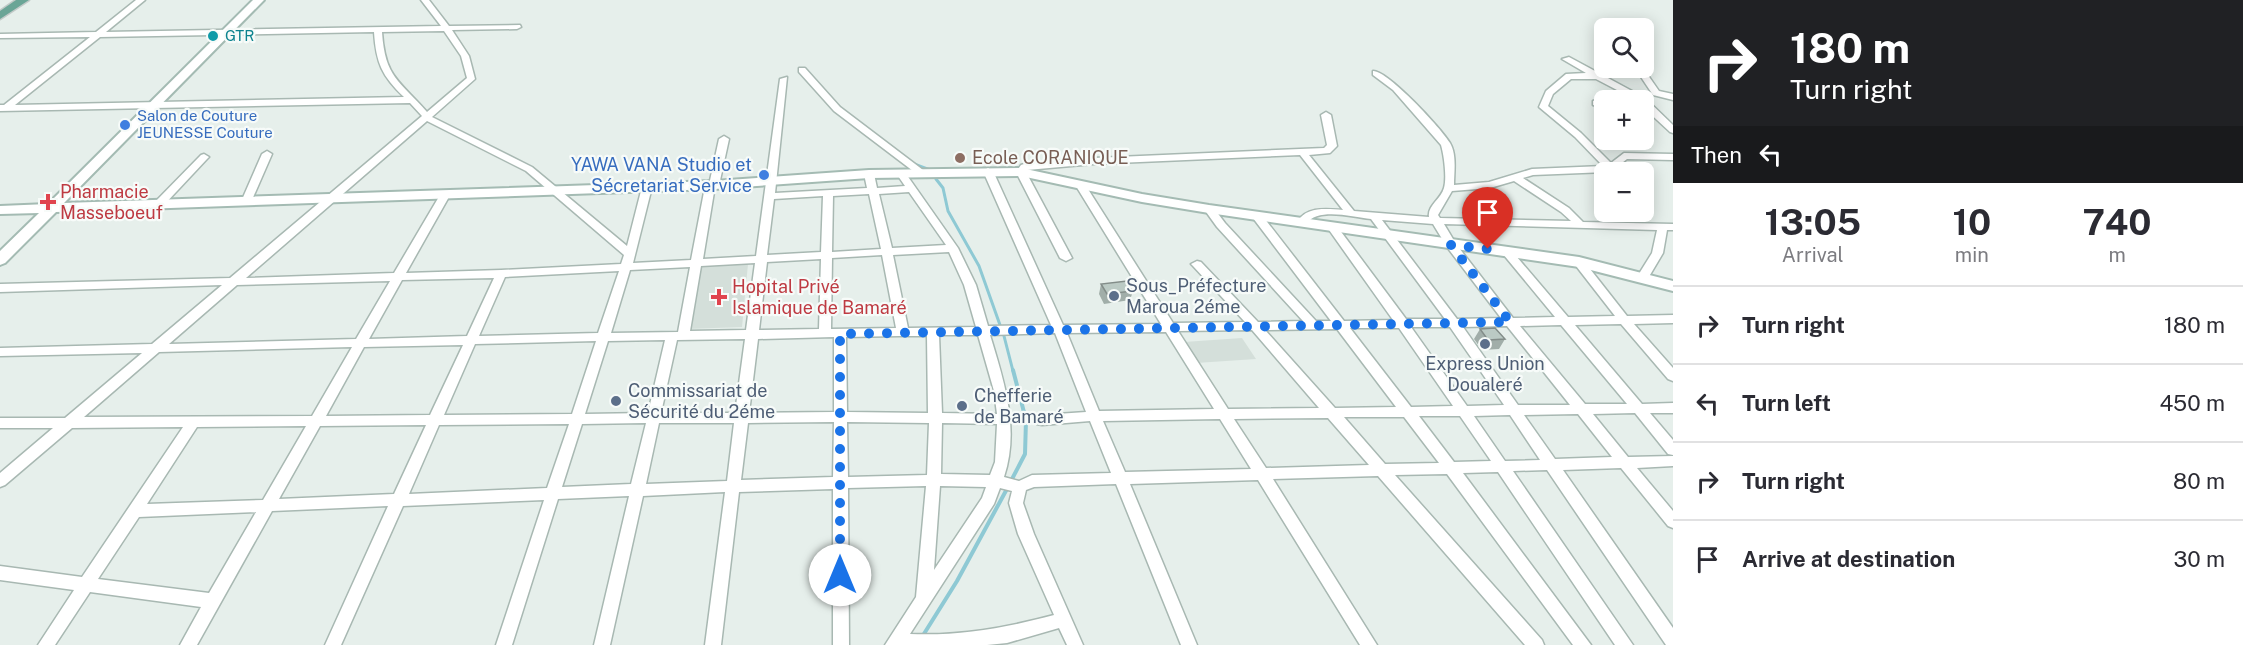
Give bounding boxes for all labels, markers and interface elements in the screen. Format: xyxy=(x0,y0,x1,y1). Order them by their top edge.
map controls xyxy=(1594,18,1654,222)
button: search xyxy=(1594,18,1654,78)
text: 180 m xyxy=(1790,23,1910,72)
icon: right xyxy=(1691,24,1769,102)
place label: GTR xyxy=(225,27,254,44)
marker: GTR xyxy=(206,29,220,43)
text: Turn right xyxy=(1790,73,1913,105)
button: + xyxy=(1594,90,1654,150)
place label: Salon de Couture JEUNESSE Couture xyxy=(137,107,273,141)
marker: Salon de Couture JEUNESSE Couture xyxy=(118,118,132,132)
icon: left xyxy=(1754,138,1787,171)
text: Then xyxy=(1691,142,1742,168)
place label: Ecole CORANIQUE xyxy=(972,147,1129,168)
marker: Ecole CORANIQUE xyxy=(953,151,967,165)
place label: YAWA VANA Studio et Sécretariat Service xyxy=(571,154,752,196)
button: − xyxy=(1594,162,1654,222)
marker: YAWA VANA Studio et Sécretariat Service xyxy=(757,168,771,182)
place label: Pharmacie Masseboeuf xyxy=(60,181,163,223)
pin xyxy=(1462,187,1513,249)
marker: Pharmacie Masseboeuf xyxy=(41,195,55,209)
icon: arrive xyxy=(1471,196,1504,229)
text: 13:05 xyxy=(1764,201,1861,243)
text: 10 xyxy=(1953,201,1991,243)
text: 740 xyxy=(2083,201,2152,243)
text: Arrival xyxy=(1782,243,1844,267)
text: min xyxy=(1955,243,1989,267)
text: m xyxy=(2108,243,2126,267)
place label: Sous_Préfecture Maroua 2éme xyxy=(1126,275,1266,317)
place label: Hopital Privé Islamique de Bamaré xyxy=(732,276,907,318)
marker: Hopital Privé Islamique de Bamaré xyxy=(710,288,728,306)
marker: Sous_Préfecture Maroua 2éme xyxy=(1107,289,1121,303)
icon: right xyxy=(1691,309,1724,342)
text: Turn right xyxy=(1742,312,1845,338)
text: 180 m xyxy=(2164,312,2225,338)
marker: Express Union Doualeré xyxy=(1478,337,1492,351)
place label: Express Union Doualeré xyxy=(1425,353,1545,395)
place label: Commissariat de Sécurité du 2éme xyxy=(628,380,775,422)
place label: Chefferie de Bamaré xyxy=(974,385,1064,427)
icon: left xyxy=(1691,387,1724,420)
text: Turn left xyxy=(1742,390,1831,416)
text: 450 m xyxy=(2159,390,2225,416)
marker: Commissariat de Sécurité du 2éme xyxy=(609,394,623,408)
marker: Chefferie de Bamaré xyxy=(955,399,969,413)
icon: right xyxy=(1691,465,1724,498)
text: Turn right xyxy=(1742,468,1845,494)
text: 80 m xyxy=(2173,468,2225,494)
position arrow xyxy=(808,543,872,607)
icon: arrive xyxy=(1691,543,1724,576)
text: Arrive at destination xyxy=(1742,546,1955,572)
text: 30 m xyxy=(2173,546,2225,572)

